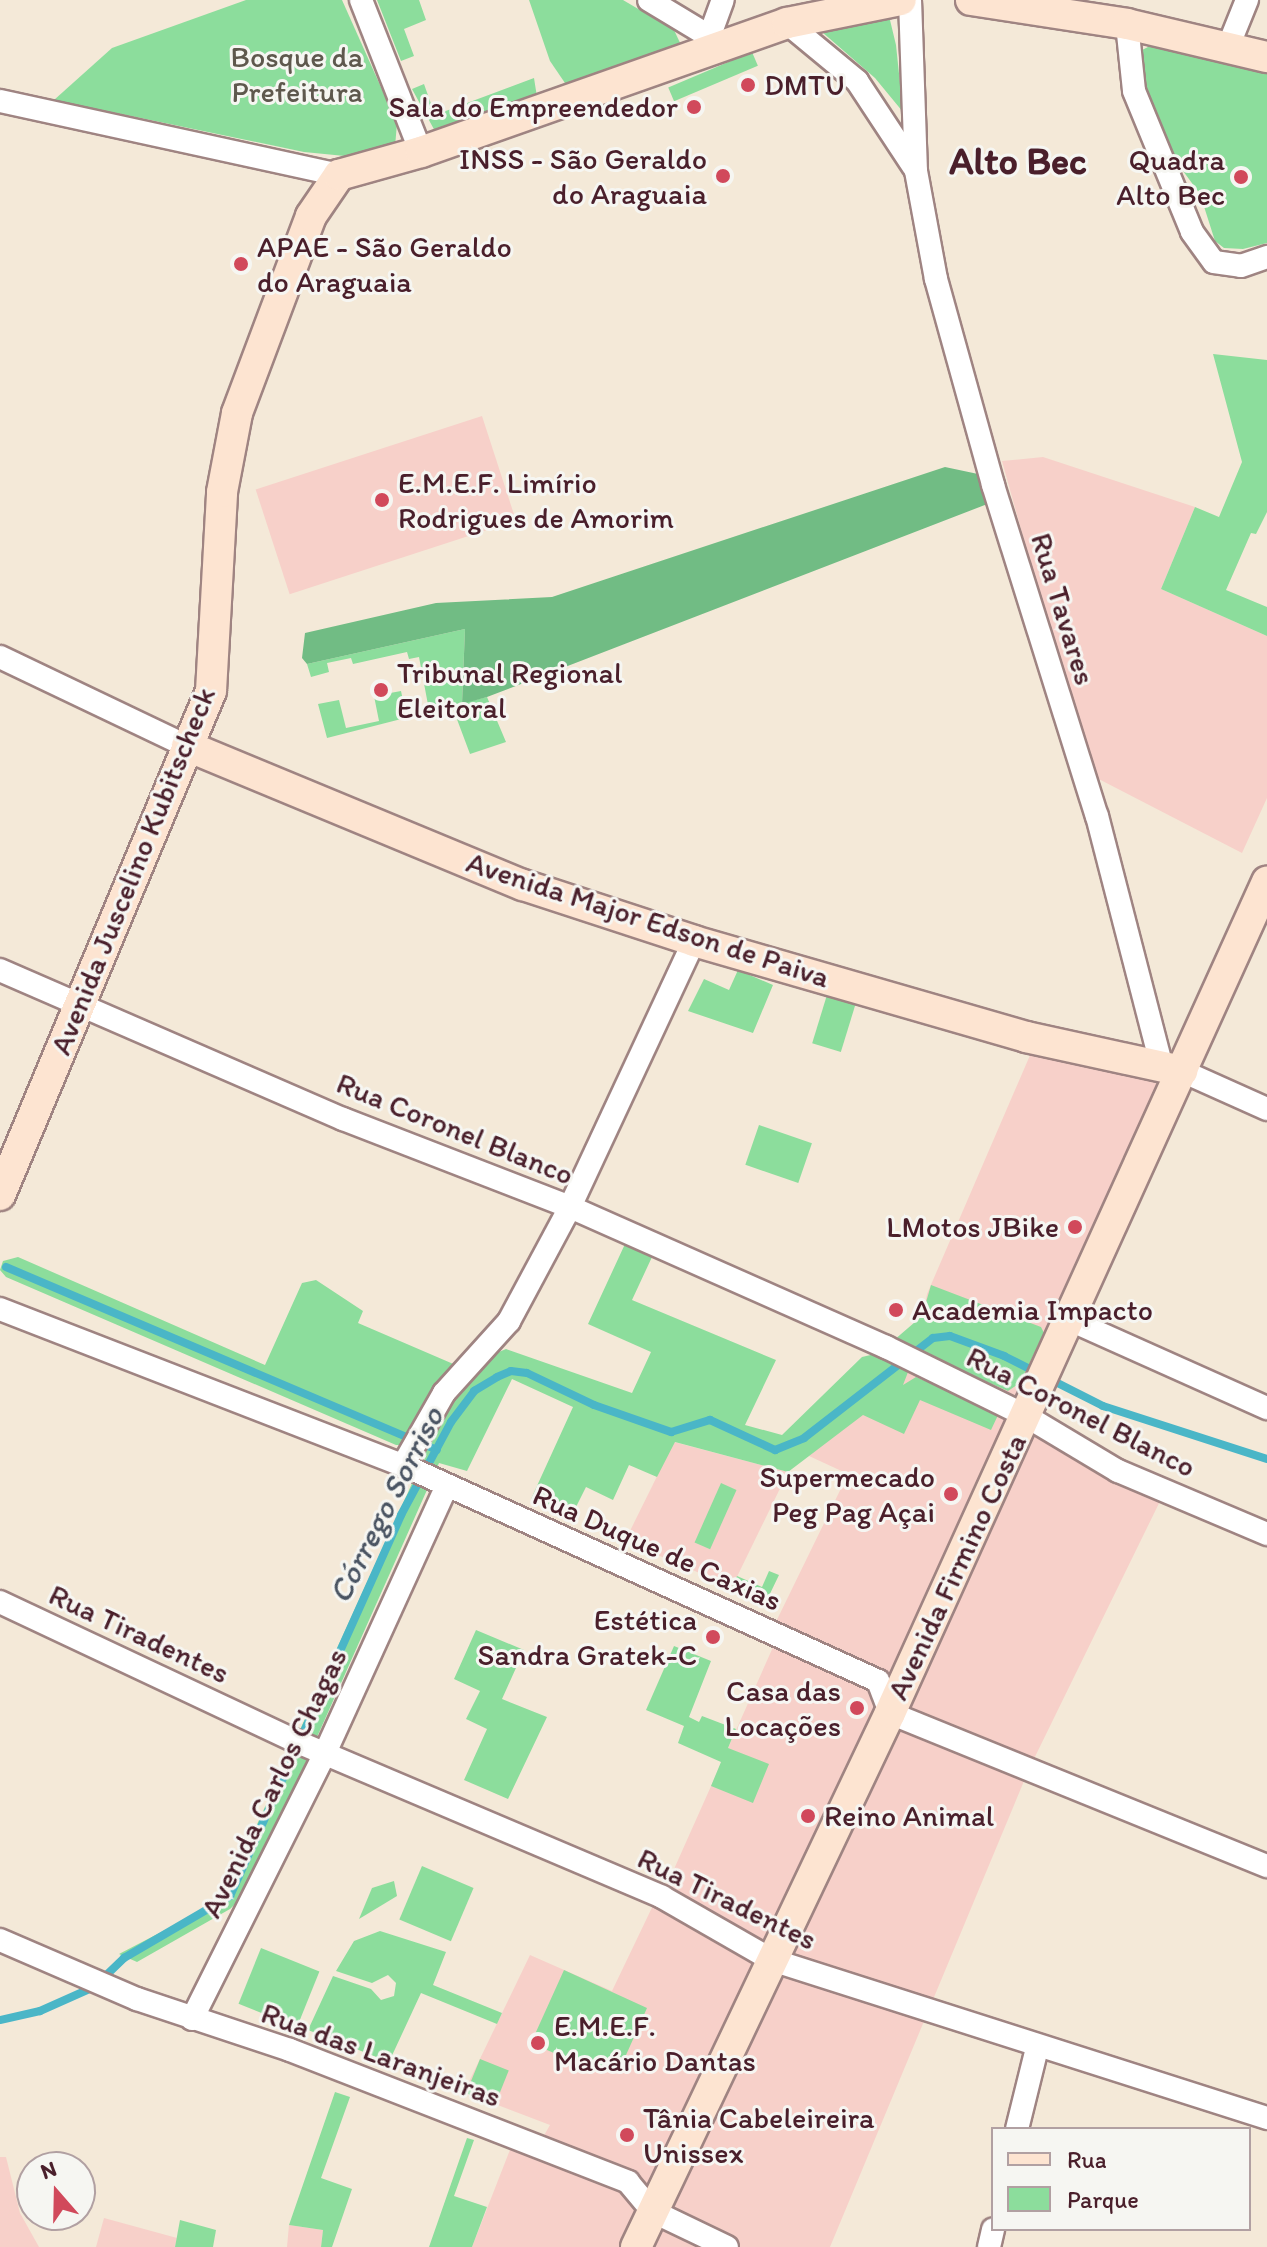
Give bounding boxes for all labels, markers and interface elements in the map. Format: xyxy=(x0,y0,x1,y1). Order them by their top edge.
park label: Bosque da Prefeitura xyxy=(230,39,364,110)
place label: DMTU xyxy=(764,67,845,103)
marker: DMTU xyxy=(739,76,757,94)
place label: Sala do Empreendedor xyxy=(389,89,678,125)
marker: Sala do Empreendedor xyxy=(685,98,703,116)
district label: Alto Bec xyxy=(949,139,1087,185)
place label: INSS - São Geraldo do Araguaia xyxy=(460,141,707,212)
place label: Quadra Alto Bec xyxy=(1116,142,1225,212)
marker: INSS - São Geraldo do Araguaia xyxy=(714,167,732,185)
marker: Quadra Alto Bec xyxy=(1232,168,1250,186)
place label: APAE - São Geraldo do Araguaia xyxy=(257,229,511,300)
marker: APAE - São Geraldo do Araguaia xyxy=(232,255,250,273)
place label: E.M.E.F. Limírio Rodrigues de Amorim xyxy=(398,465,675,536)
marker: E.M.E.F. Limírio Rodrigues de Amorim xyxy=(373,491,391,509)
street label: Rua Tavares xyxy=(1023,530,1103,688)
place label: Tribunal Regional Eleitoral xyxy=(397,655,622,726)
marker: Tribunal Regional Eleitoral xyxy=(372,681,390,699)
street label: Avenida Juscelino Kubitscheck xyxy=(43,682,223,1060)
street label: Avenida Major Edson de Paiva xyxy=(461,844,835,996)
street label: Rua Coronel Blanco xyxy=(331,1065,579,1193)
place label: LMotos JBike xyxy=(887,1209,1059,1245)
marker: LMotos JBike xyxy=(1066,1218,1084,1236)
place label: Academia Impacto xyxy=(912,1292,1154,1328)
marker: Academia Impacto xyxy=(887,1301,905,1319)
street label: Rua Coronel Blanco xyxy=(960,1339,1202,1485)
water label: Córrego Sorriso xyxy=(320,1401,452,1609)
street label: Avenida Firmino Costa xyxy=(880,1428,1034,1706)
place label: Supermecado Peg Pag Açai xyxy=(759,1459,935,1530)
street label: Rua Duque de Caxias xyxy=(527,1477,787,1619)
marker: Supermecado Peg Pag Açai xyxy=(942,1485,960,1503)
street label: Rua Tiradentes xyxy=(44,1577,234,1691)
place label: Estética Sandra Gratek-C xyxy=(478,1602,697,1672)
marker: Estética Sandra Gratek-C xyxy=(704,1628,722,1646)
street label: Avenida Carlos Chagas xyxy=(193,1643,355,1923)
place label: Casa das Locações xyxy=(724,1673,841,1744)
marker: Casa das Locações xyxy=(848,1699,866,1717)
place label: Reino Animal xyxy=(824,1798,994,1834)
marker: Reino Animal xyxy=(799,1807,817,1825)
street label: Rua Tiradentes xyxy=(632,1840,822,1958)
street label: Rua das Laranjeiras xyxy=(257,1995,505,2115)
place label: E.M.E.F. Macário Dantas xyxy=(554,2008,756,2078)
marker: E.M.E.F. Macário Dantas xyxy=(529,2034,547,2052)
place label: Tânia Cabeleireira Unissex xyxy=(643,2100,875,2170)
marker: Tânia Cabeleireira Unissex xyxy=(618,2126,636,2144)
legend xyxy=(991,2127,1251,2231)
text: Rua xyxy=(1067,2145,1107,2174)
north arrow xyxy=(16,2151,96,2231)
text: N xyxy=(37,2155,60,2185)
text: Parque xyxy=(1067,2185,1139,2214)

